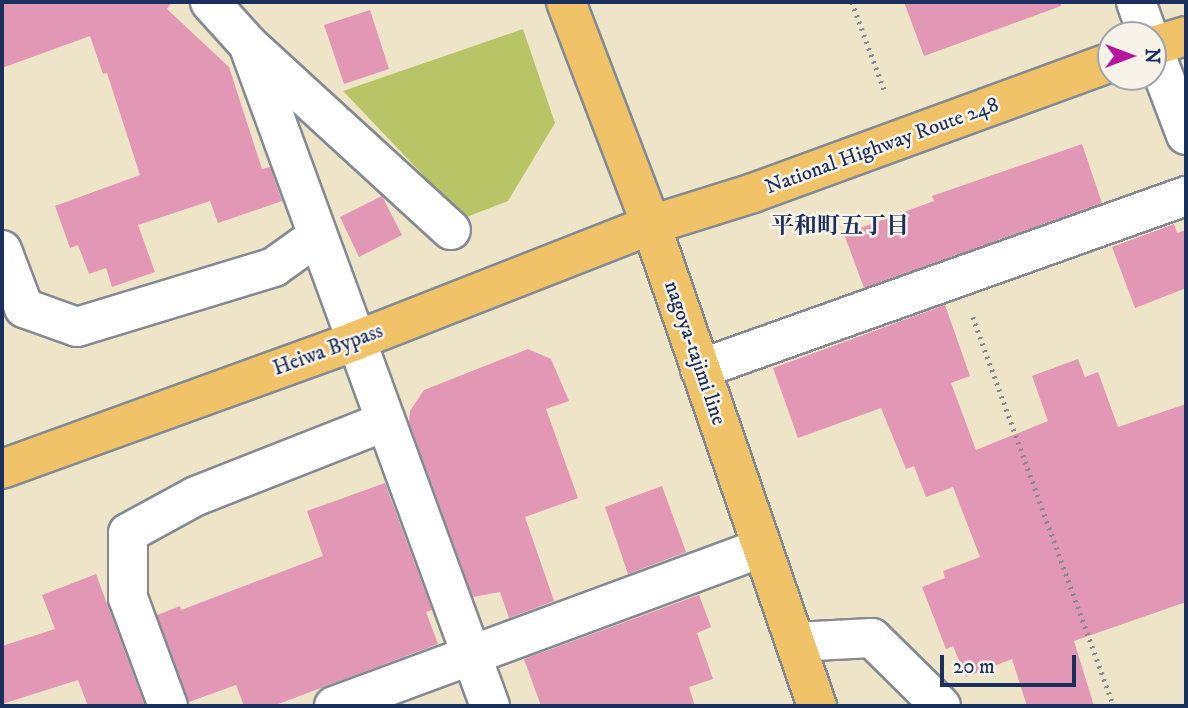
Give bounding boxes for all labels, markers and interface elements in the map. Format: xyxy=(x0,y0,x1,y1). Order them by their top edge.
north arrow xyxy=(1097,21,1167,91)
text: N xyxy=(1140,48,1163,64)
street label: National Highway Route 248 xyxy=(762,92,1002,200)
district label: 平和町五丁目 xyxy=(771,213,909,241)
street label: nagoya-tajimi line xyxy=(659,278,731,428)
street label: Heiwa Bypass xyxy=(270,318,386,382)
scale bar xyxy=(943,642,1080,686)
text: 20 m xyxy=(953,654,995,680)

